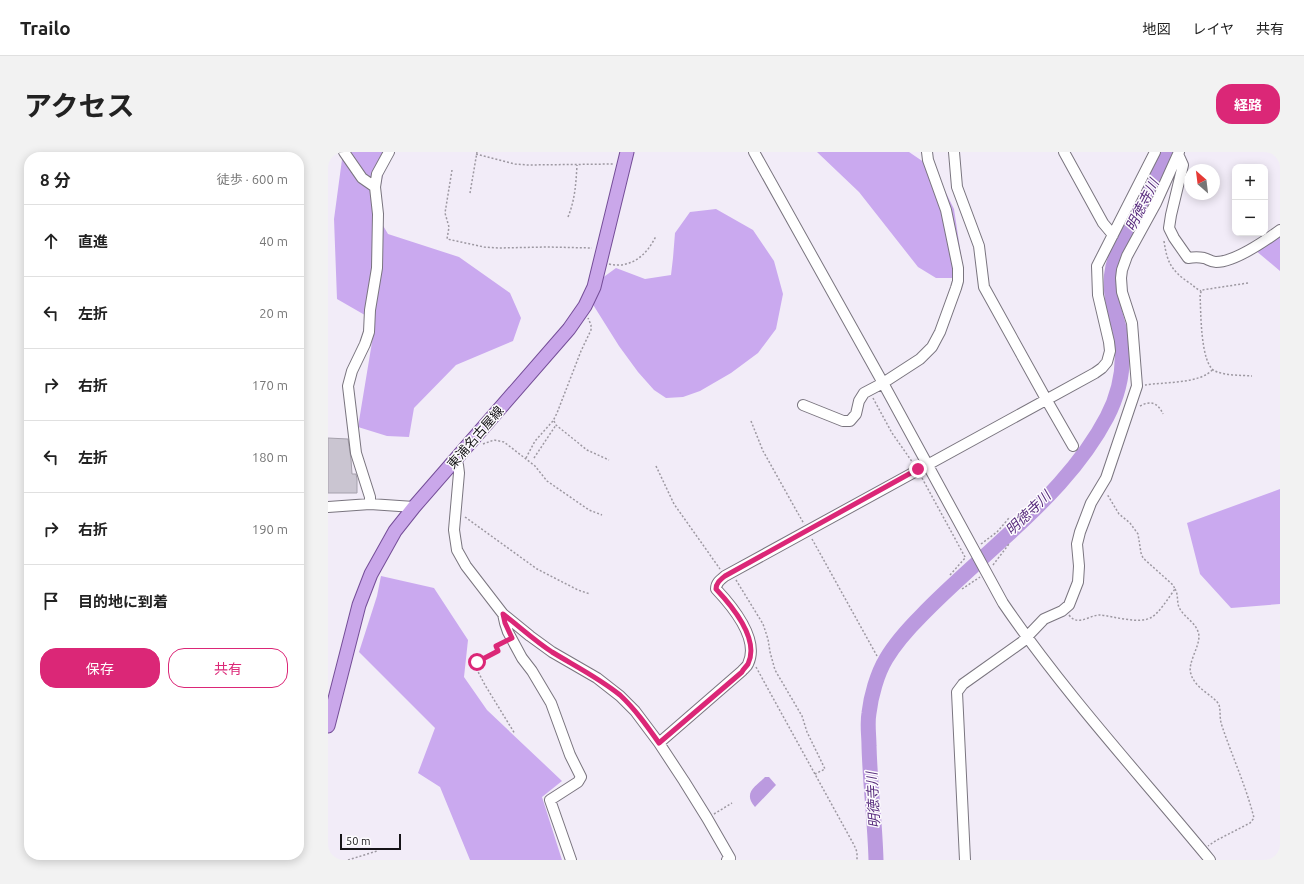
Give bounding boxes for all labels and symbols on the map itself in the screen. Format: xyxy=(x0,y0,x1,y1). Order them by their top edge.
north arrow xyxy=(1184,164,1220,200)
water label: 明徳寺川 xyxy=(1122,175,1163,234)
street label: 東浦名古屋線 xyxy=(444,403,506,471)
route end xyxy=(909,460,927,478)
water label: 明徳寺川 xyxy=(1002,486,1055,538)
route start xyxy=(468,653,486,671)
water label: 明徳寺川 xyxy=(863,770,882,828)
scale bar xyxy=(340,832,401,851)

